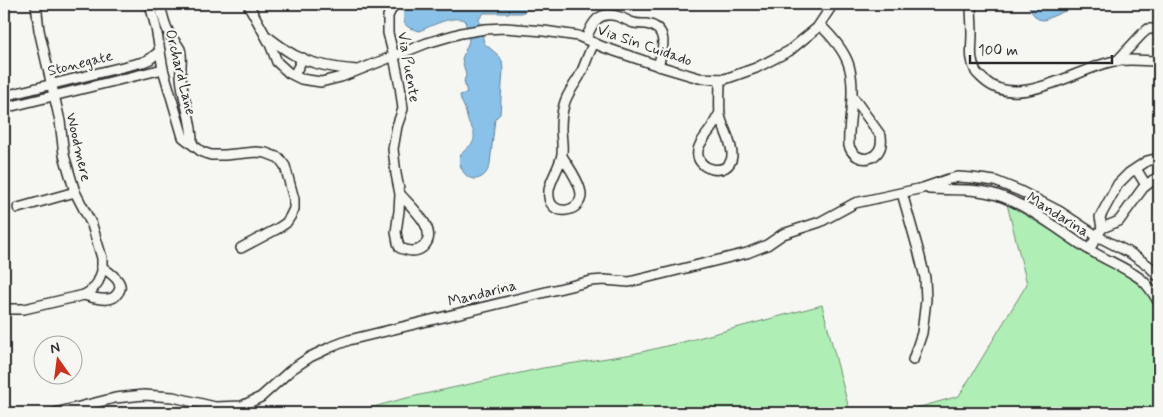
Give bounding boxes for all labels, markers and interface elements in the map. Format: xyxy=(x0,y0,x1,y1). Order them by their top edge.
street label: Via Sin Cuidado xyxy=(595,20,695,72)
street label: Orchard Lane xyxy=(160,27,200,117)
street label: Via Puente xyxy=(392,30,424,104)
scale bar xyxy=(970,32,1113,64)
text: 100 m xyxy=(978,41,1018,61)
street label: Stonegate xyxy=(46,46,115,82)
street label: Woodmere xyxy=(60,111,96,184)
street label: Mandarina xyxy=(1023,188,1093,242)
street label: Mandarina xyxy=(446,276,519,312)
north arrow xyxy=(32,334,82,384)
text: N xyxy=(48,338,62,358)

